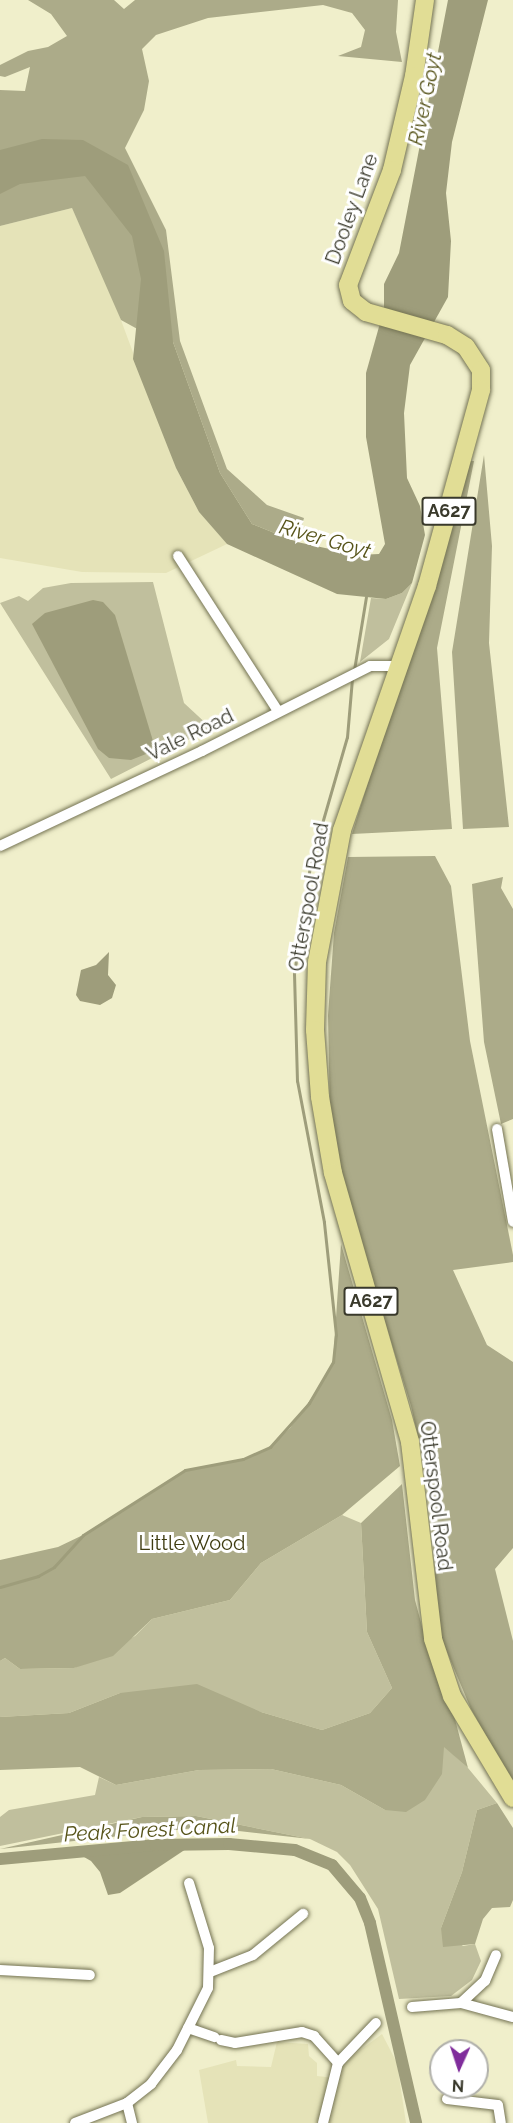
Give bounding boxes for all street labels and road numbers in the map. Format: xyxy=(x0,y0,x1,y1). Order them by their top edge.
street label: Dooley Lane xyxy=(321,150,383,268)
road number: A627 xyxy=(420,496,478,526)
street label: Vale Road xyxy=(143,704,237,766)
street label: Otterspool Road xyxy=(284,820,334,974)
road number: A627 xyxy=(342,1286,400,1316)
street label: Otterspool Road xyxy=(415,1419,457,1573)

